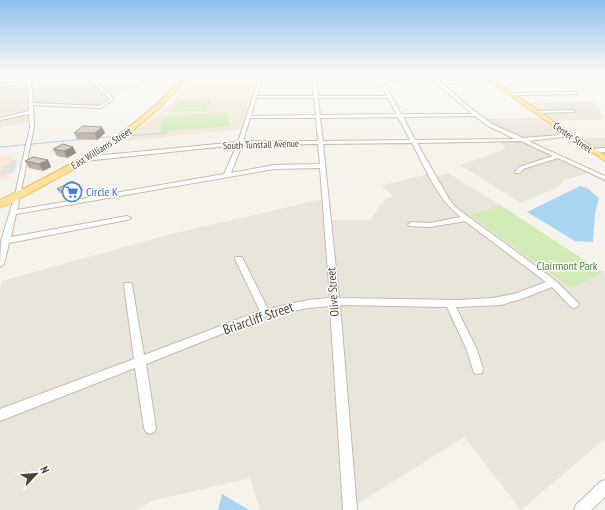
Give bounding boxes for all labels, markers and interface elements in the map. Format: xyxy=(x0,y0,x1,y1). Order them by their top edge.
street label: Center Street xyxy=(550,119,595,156)
street label: East Williams Street xyxy=(69,125,134,172)
street label: South Tunstall Avenue xyxy=(223,137,299,152)
supermarket icon: Circle K xyxy=(61,181,83,203)
place label: Circle K xyxy=(86,184,118,199)
park label: Clairmont Park xyxy=(537,258,598,273)
street label: Olive Street xyxy=(323,266,342,317)
street label: Briarcliff Street xyxy=(220,298,296,338)
north arrow xyxy=(16,454,56,494)
text: N xyxy=(37,464,53,475)

